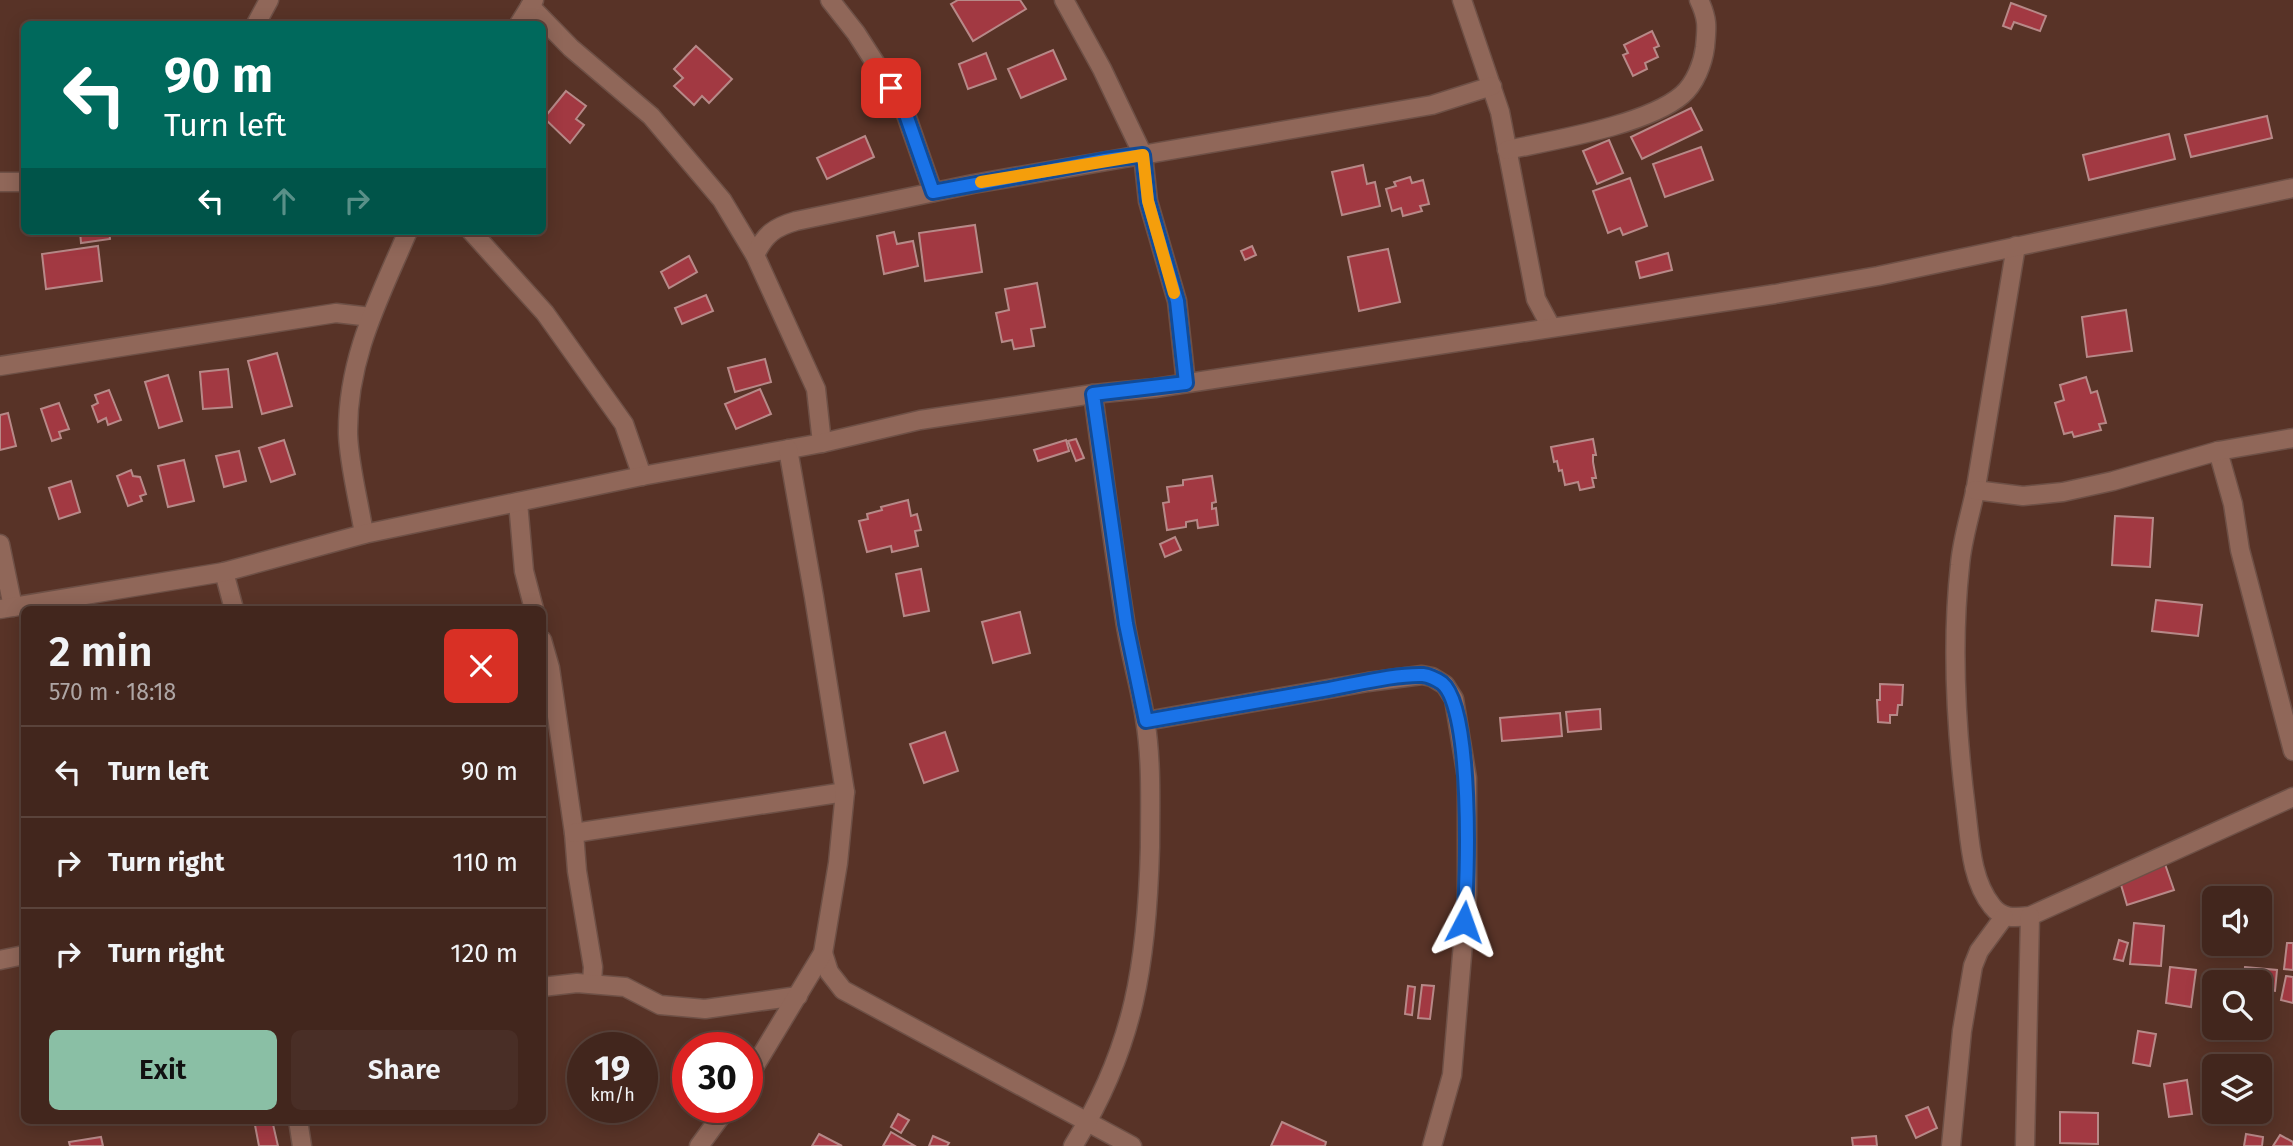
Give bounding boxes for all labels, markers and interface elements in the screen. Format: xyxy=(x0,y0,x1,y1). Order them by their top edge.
text: 90 m xyxy=(164,46,273,105)
icon: left xyxy=(49,49,140,140)
pin xyxy=(861,58,921,118)
icon: arrive xyxy=(872,69,910,107)
text: Turn left xyxy=(164,106,286,144)
icon: left xyxy=(192,182,230,220)
icon: ahead xyxy=(265,182,303,220)
icon: right xyxy=(338,182,376,220)
text: 2 min xyxy=(49,627,153,677)
button: close xyxy=(444,629,518,703)
text: 570 m · 18:18 xyxy=(49,678,176,706)
icon: left xyxy=(49,753,87,791)
text: Turn left xyxy=(108,756,209,787)
text: 90 m xyxy=(461,756,518,787)
icon: right xyxy=(49,844,87,882)
text: Turn right xyxy=(108,847,225,878)
text: 110 m xyxy=(452,847,518,878)
position arrow xyxy=(1427,885,1501,959)
map controls xyxy=(2202,886,2272,1124)
button: sound xyxy=(2202,886,2272,956)
icon: right xyxy=(49,935,87,973)
text: Turn right xyxy=(108,938,225,969)
text: 120 m xyxy=(450,938,518,969)
button: search xyxy=(2202,970,2272,1040)
button: Exit xyxy=(49,1030,277,1110)
button: Share xyxy=(291,1030,518,1110)
speed limit sign: 30 xyxy=(672,1032,763,1123)
text: 19 xyxy=(595,1047,630,1089)
button: layers xyxy=(2202,1054,2272,1124)
text: km/h xyxy=(590,1084,635,1106)

